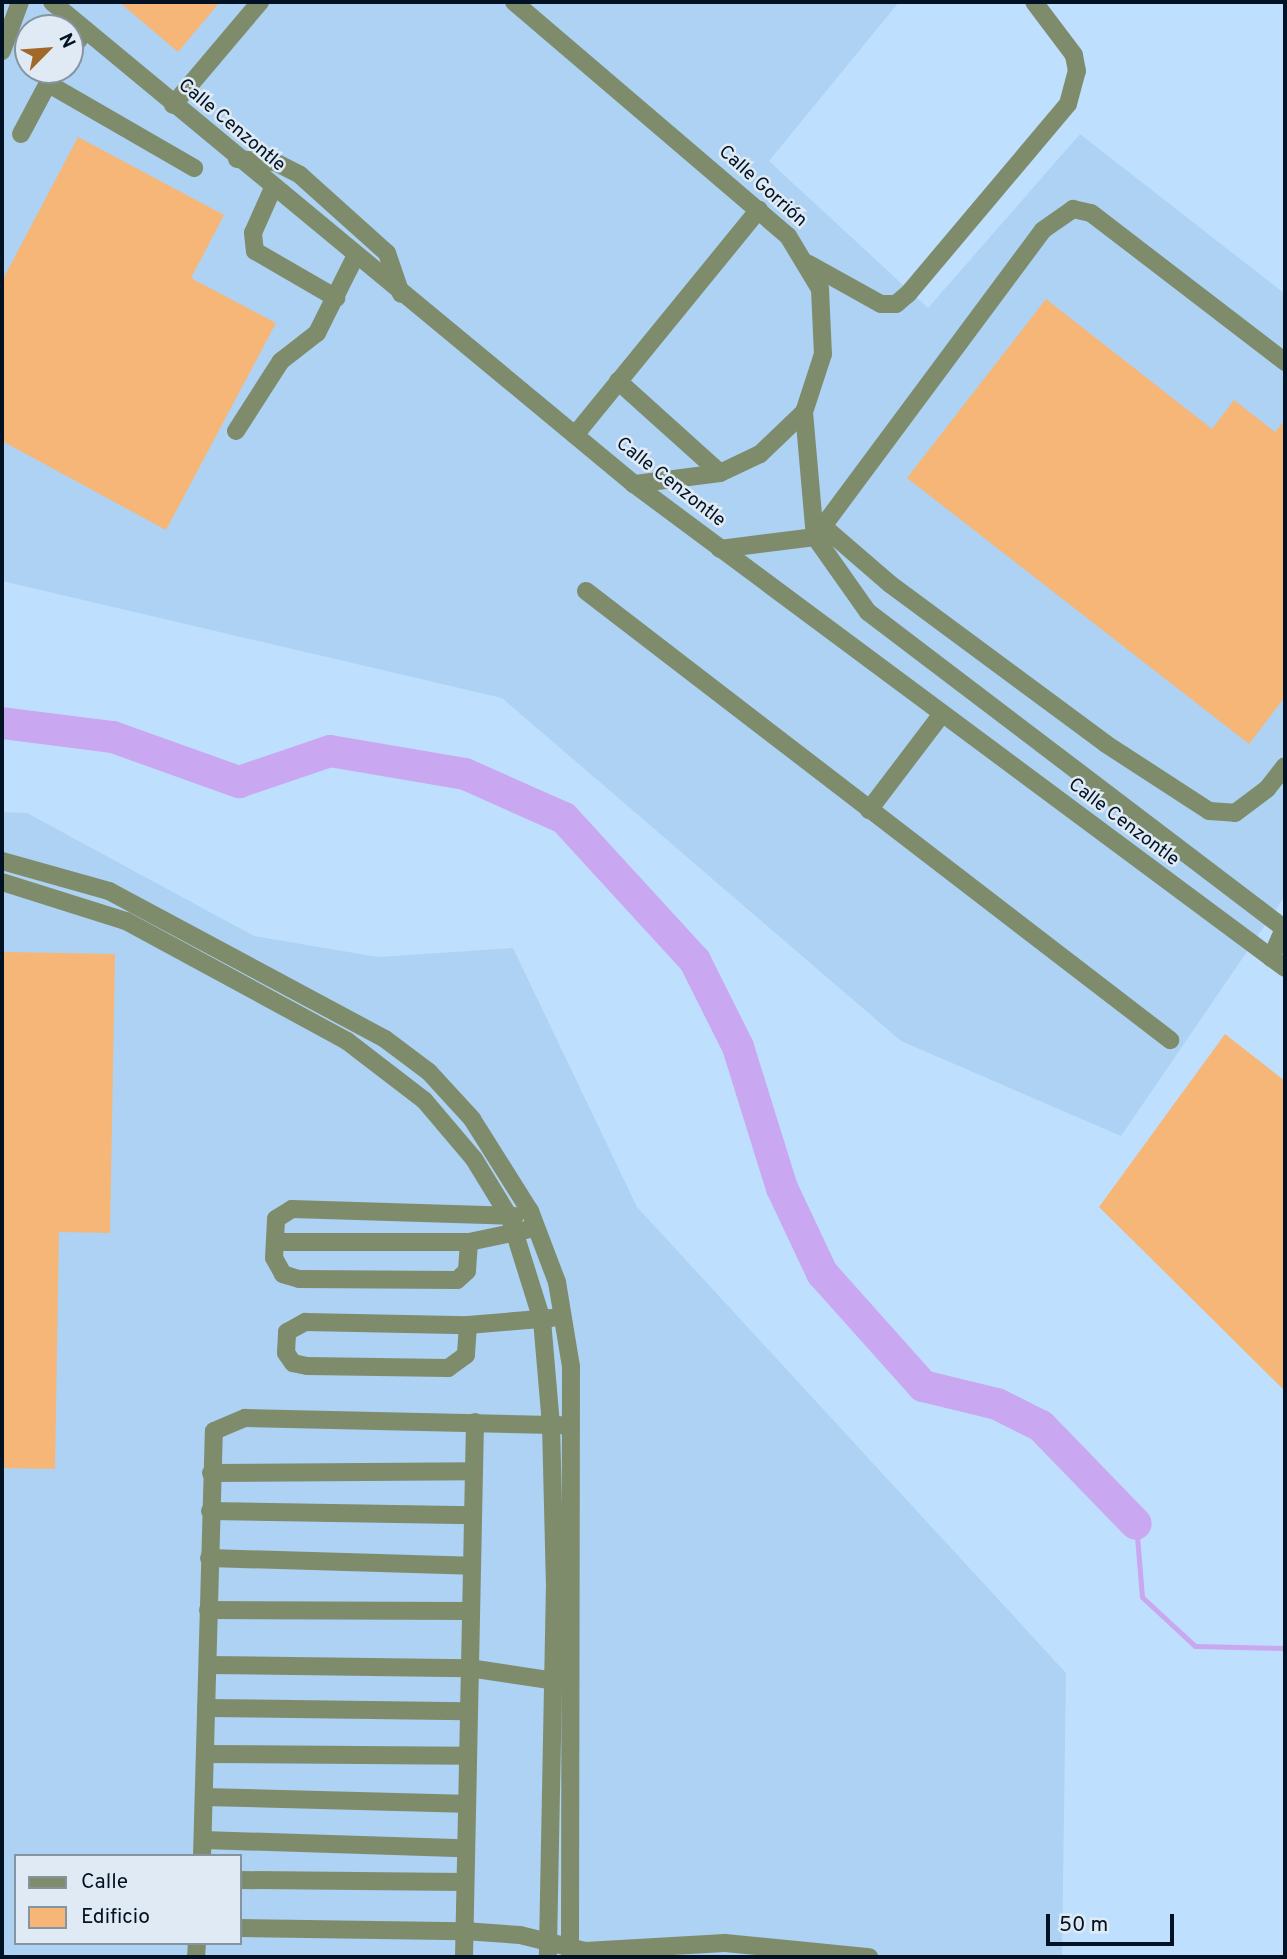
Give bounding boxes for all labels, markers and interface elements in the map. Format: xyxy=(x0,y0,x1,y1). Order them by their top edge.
north arrow xyxy=(14,14,84,84)
text: N xyxy=(52,30,80,52)
street label: Calle Cenzontle xyxy=(173,75,289,177)
street label: Calle Gorrión xyxy=(713,141,811,233)
street label: Calle Cenzontle xyxy=(611,433,729,533)
street label: Calle Cenzontle xyxy=(1063,774,1183,872)
legend xyxy=(14,1854,242,1945)
text: Calle xyxy=(81,1869,128,1896)
scale bar xyxy=(1049,1899,1177,1943)
text: Edificio xyxy=(81,1904,150,1931)
text: 50 m xyxy=(1059,1912,1108,1939)

